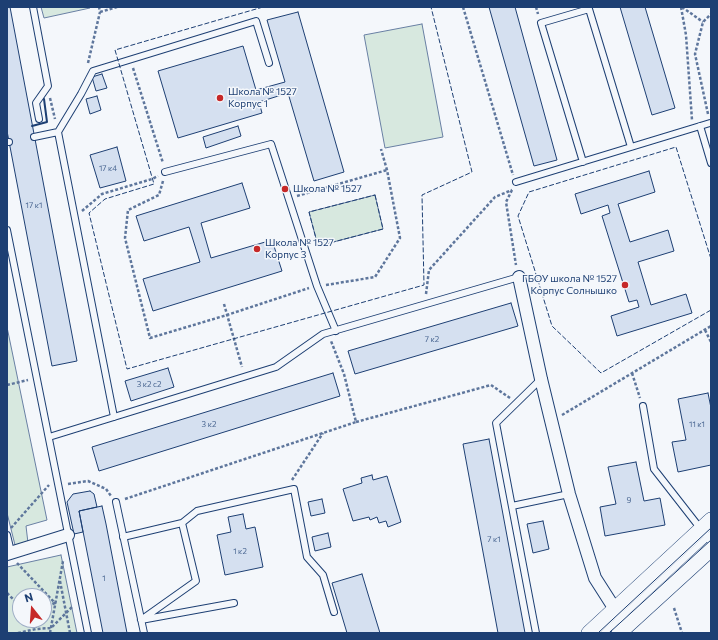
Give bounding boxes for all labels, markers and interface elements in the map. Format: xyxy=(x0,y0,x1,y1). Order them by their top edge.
place label: Школа № 1527 Корпус 1 xyxy=(228,86,297,110)
marker: Школа № 1527 Корпус 1 xyxy=(215,93,225,103)
house number: 17 к4 xyxy=(99,163,117,173)
place label: Школа № 1527 xyxy=(293,183,362,195)
marker: Школа № 1527 xyxy=(280,184,290,194)
house number: 17 к1 xyxy=(26,200,42,210)
place label: Школа № 1527 Корпус 3 xyxy=(265,237,334,260)
marker: Школа № 1527 Корпус 3 xyxy=(252,244,262,254)
place label: ГБОУ школа № 1527 Корпус Солнышко xyxy=(522,273,617,296)
marker: ГБОУ школа № 1527 Корпус Солнышко xyxy=(620,280,630,290)
house number: 7 к2 xyxy=(425,334,439,344)
house number: 3 к2 с2 xyxy=(137,379,161,389)
house number: 3 к2 xyxy=(202,419,216,429)
house number: 11 к1 xyxy=(689,419,705,429)
house number: 9 xyxy=(627,495,631,505)
house number: 7 к1 xyxy=(487,534,501,544)
house number: 1 к2 xyxy=(233,546,247,556)
house number: 1 xyxy=(102,573,106,583)
north arrow xyxy=(12,588,52,628)
text: N xyxy=(23,590,34,604)

